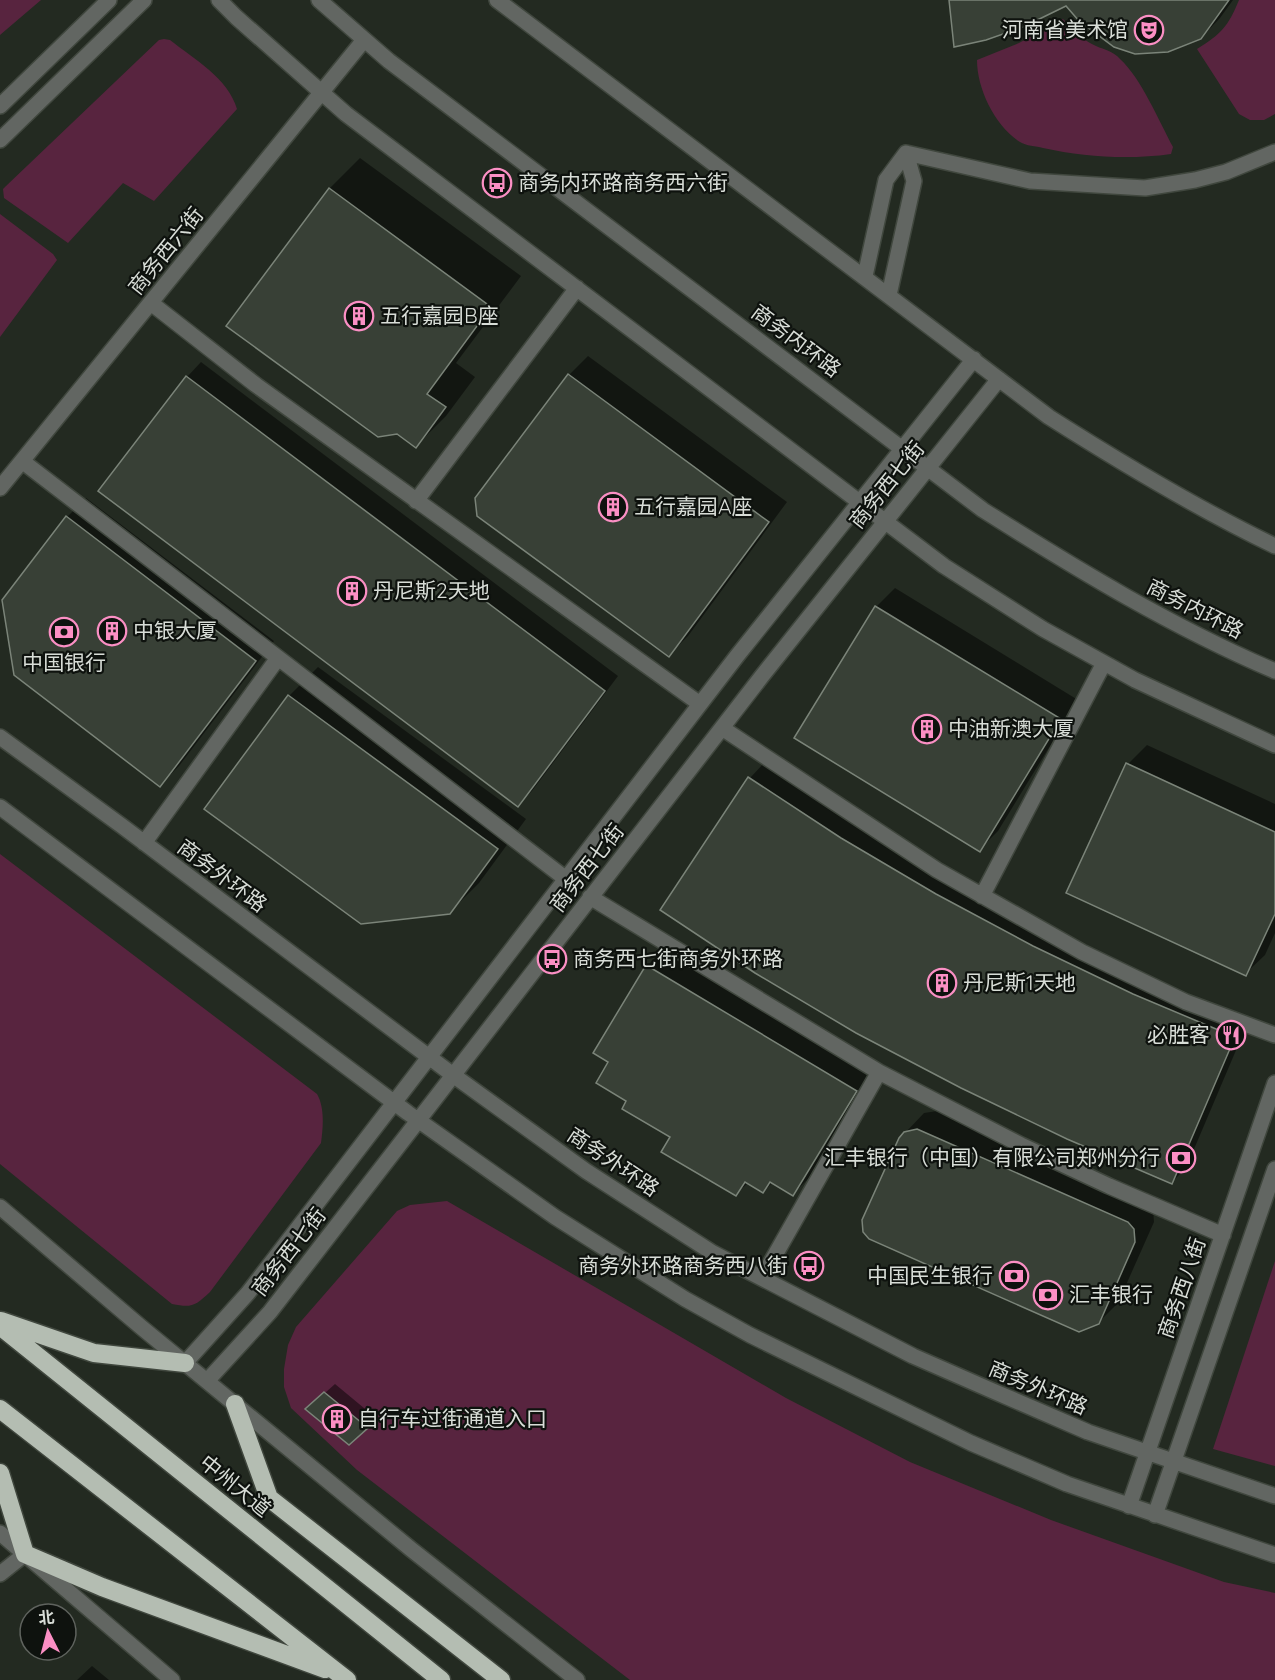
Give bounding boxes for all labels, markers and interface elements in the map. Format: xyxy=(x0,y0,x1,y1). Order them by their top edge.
theatre icon: 河南省美术馆 xyxy=(1133,14,1165,46)
place label: 河南省美术馆 xyxy=(1002,16,1128,42)
bus stop icon: 商务内环路商务西六街 xyxy=(481,167,513,199)
place label: 商务内环路商务西六街 xyxy=(518,169,728,195)
street label: 商务西六街 xyxy=(122,201,208,299)
street label: 商务内环路 xyxy=(747,298,846,382)
building icon: 五行嘉园B座 xyxy=(343,300,375,332)
place label: 五行嘉园B座 xyxy=(380,302,499,328)
street label: 商务西七街 xyxy=(843,435,929,533)
building icon: 五行嘉园A座 xyxy=(597,491,629,523)
place label: 五行嘉园A座 xyxy=(634,493,753,519)
street label: 商务内环路 xyxy=(1143,573,1248,644)
building icon: 丹尼斯2天地 xyxy=(336,575,368,607)
place label: 丹尼斯2天地 xyxy=(373,577,490,603)
building icon: 中银大厦 xyxy=(96,615,128,647)
bank icon: 中国银行 xyxy=(48,616,80,648)
place label: 中银大厦 xyxy=(133,617,217,643)
place label: 中国银行 xyxy=(22,649,106,675)
building icon: 中油新澳大厦 xyxy=(911,713,943,745)
place label: 中油新澳大厦 xyxy=(948,715,1074,741)
street label: 商务西七街 xyxy=(544,818,629,917)
street label: 商务外环路 xyxy=(173,833,272,917)
bus stop icon: 商务西七街商务外环路 xyxy=(536,943,568,975)
place label: 商务西七街商务外环路 xyxy=(573,945,783,971)
building icon: 丹尼斯1天地 xyxy=(926,967,958,999)
place label: 丹尼斯1天地 xyxy=(963,969,1076,995)
restaurant icon: 必胜客 xyxy=(1215,1019,1247,1051)
place label: 必胜客 xyxy=(1147,1021,1210,1047)
street label: 商务外环路 xyxy=(563,1121,664,1201)
bank icon: 汇丰银行（中国）有限公司郑州分行 xyxy=(1165,1142,1197,1174)
place label: 汇丰银行（中国）有限公司郑州分行 xyxy=(824,1144,1160,1170)
street label: 商务西七街 xyxy=(246,1202,331,1301)
street label: 商务西八街 xyxy=(1152,1234,1210,1342)
bus stop icon: 商务外环路商务西八街 xyxy=(793,1250,825,1282)
place label: 商务外环路商务西八街 xyxy=(578,1252,788,1278)
bank icon: 中国民生银行 xyxy=(998,1260,1030,1292)
place label: 中国民生银行 xyxy=(867,1262,993,1288)
bank icon: 汇丰银行 xyxy=(1032,1279,1064,1311)
place label: 汇丰银行 xyxy=(1069,1281,1153,1307)
street label: 商务外环路 xyxy=(985,1355,1092,1420)
building icon: 自行车过街通道入口 xyxy=(321,1403,353,1435)
place label: 自行车过街通道入口 xyxy=(358,1405,547,1431)
street label: 中州大道 xyxy=(195,1449,276,1522)
north arrow xyxy=(18,1602,78,1662)
text: 北 xyxy=(37,1606,55,1628)

